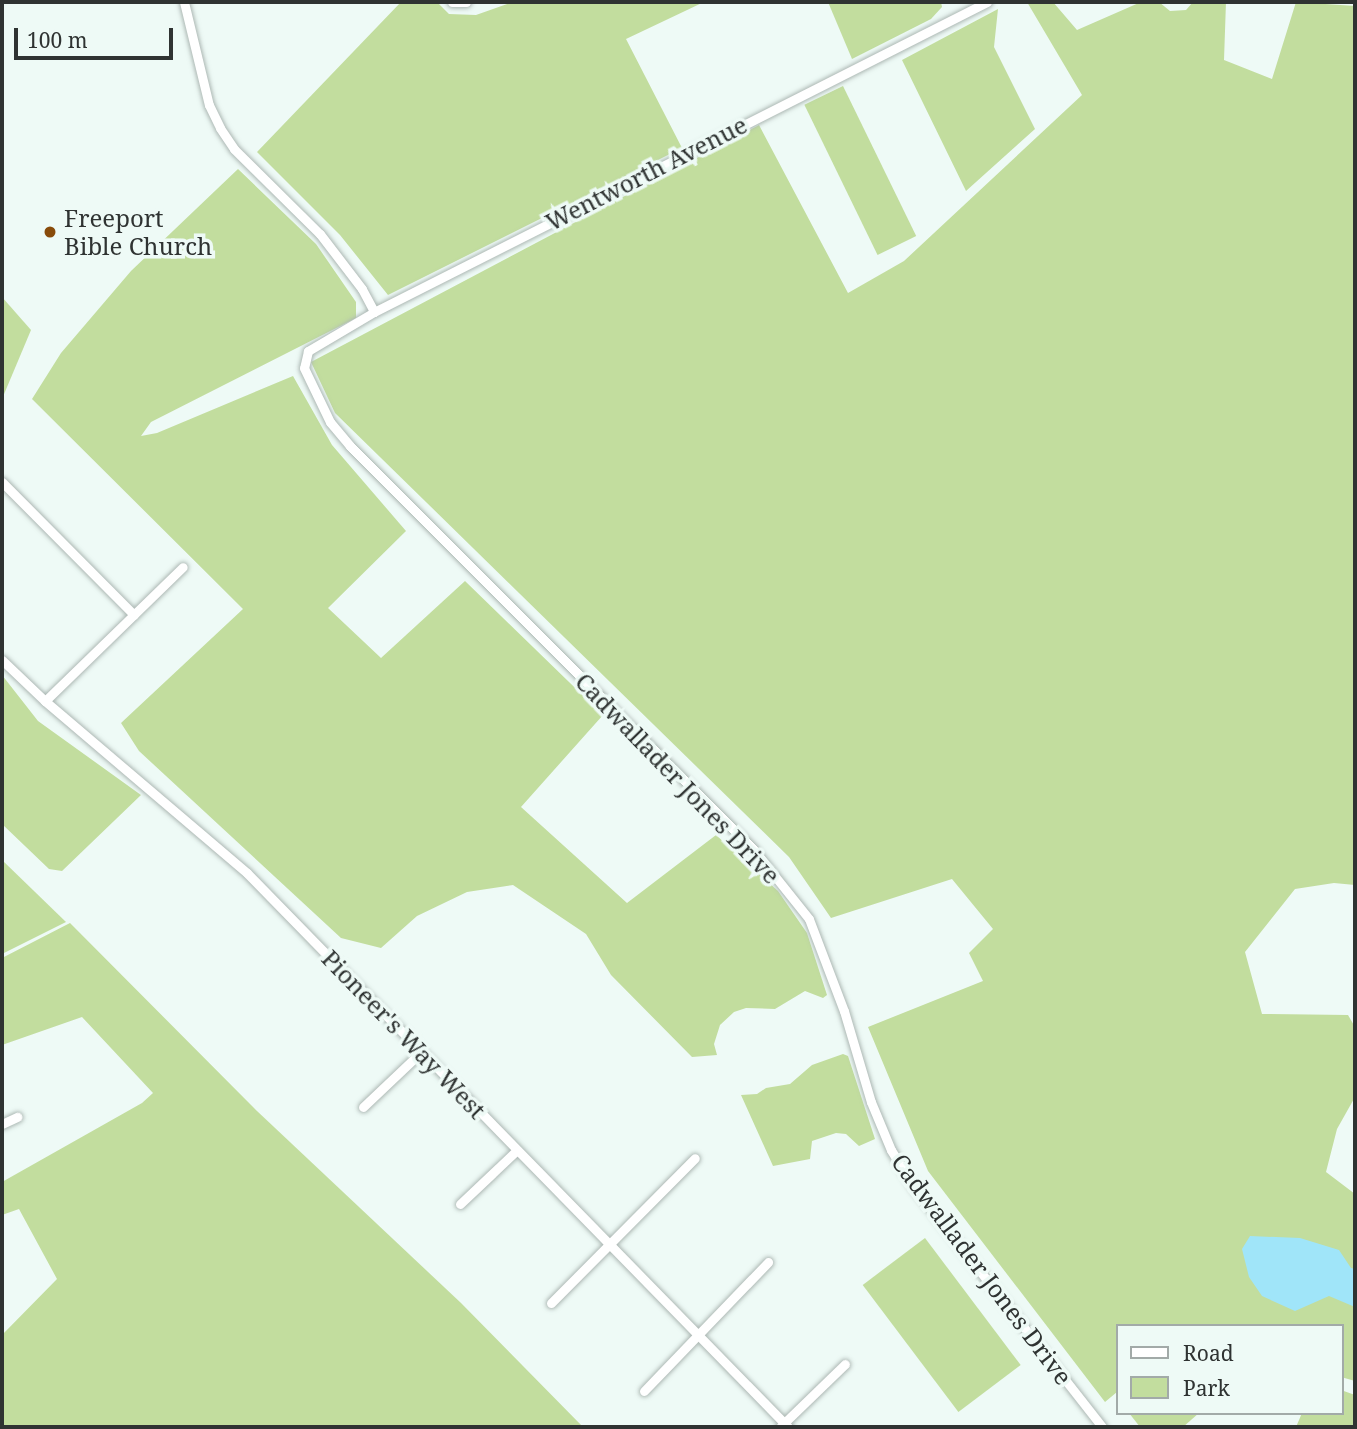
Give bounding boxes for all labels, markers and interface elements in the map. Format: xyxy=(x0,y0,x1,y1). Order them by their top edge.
scale bar xyxy=(18,14,177,58)
text: 100 m xyxy=(27,26,88,54)
street label: Wentworth Avenue xyxy=(541,110,751,236)
place label: Freeport Bible Church xyxy=(64,204,212,260)
marker: Freeport Bible Church xyxy=(42,224,58,240)
street label: Cadwallader Jones Drive xyxy=(570,667,786,889)
street label: Pioneer's Way West xyxy=(316,944,492,1124)
street label: Cadwallader Jones Drive xyxy=(886,1148,1078,1390)
legend xyxy=(1116,1324,1343,1415)
text: Road xyxy=(1183,1339,1234,1367)
text: Park xyxy=(1183,1374,1230,1402)

